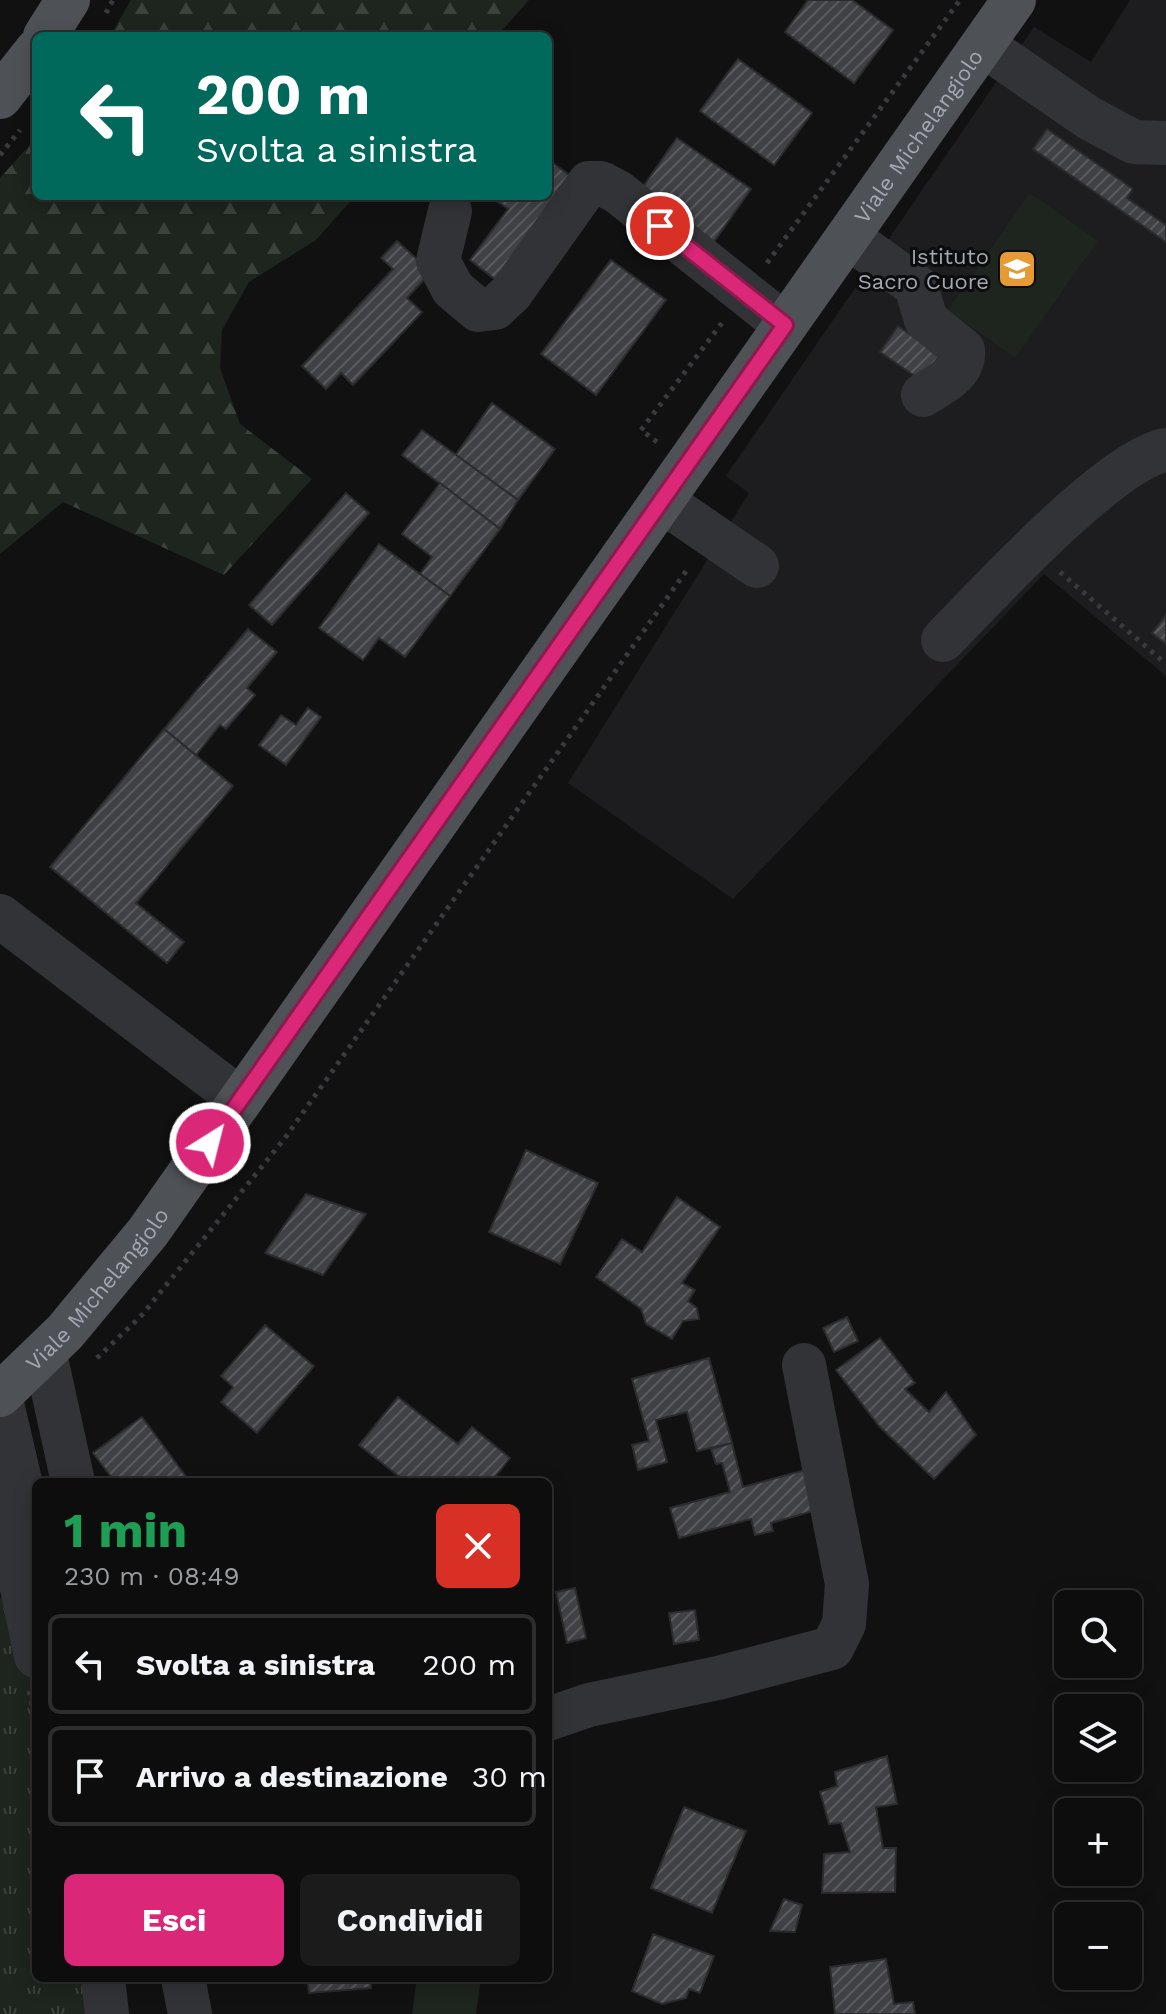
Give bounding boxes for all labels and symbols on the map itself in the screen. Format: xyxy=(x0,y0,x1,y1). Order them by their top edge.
street label: Viale Michelangiolo xyxy=(849,45,988,228)
pin xyxy=(626,192,694,260)
place label: Istituto Sacro Cuore xyxy=(858,244,989,294)
school or university icon: Istituto Sacro Cuore xyxy=(996,248,1038,290)
position arrow xyxy=(168,1101,252,1185)
street label: Viale Michelangiolo xyxy=(21,1203,174,1376)

